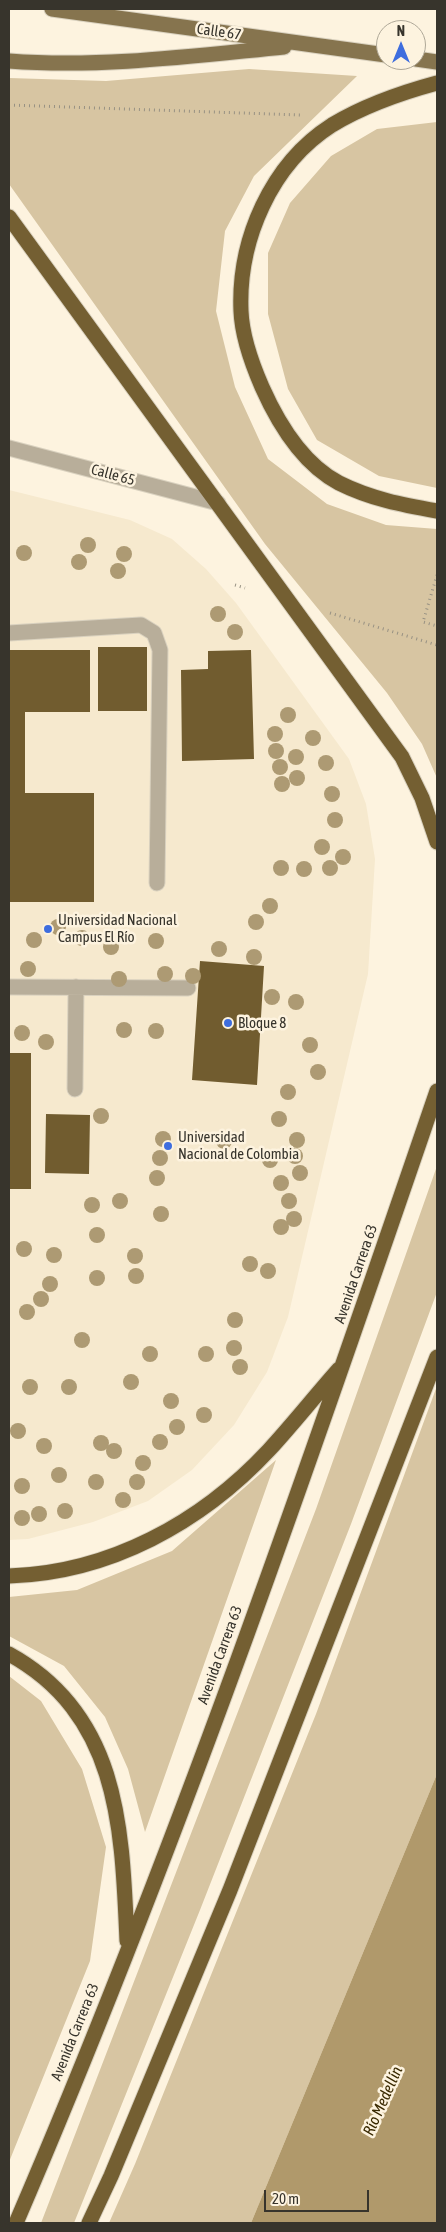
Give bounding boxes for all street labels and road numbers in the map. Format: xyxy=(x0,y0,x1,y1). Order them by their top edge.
street label: Calle 67 xyxy=(196,20,242,44)
street label: Calle 65 xyxy=(89,461,137,489)
street label: Avenida Carrera 63 xyxy=(331,1222,381,1326)
street label: Avenida Carrera 63 xyxy=(194,1603,246,1707)
street label: Avenida Carrera 63 xyxy=(47,1981,103,2083)

